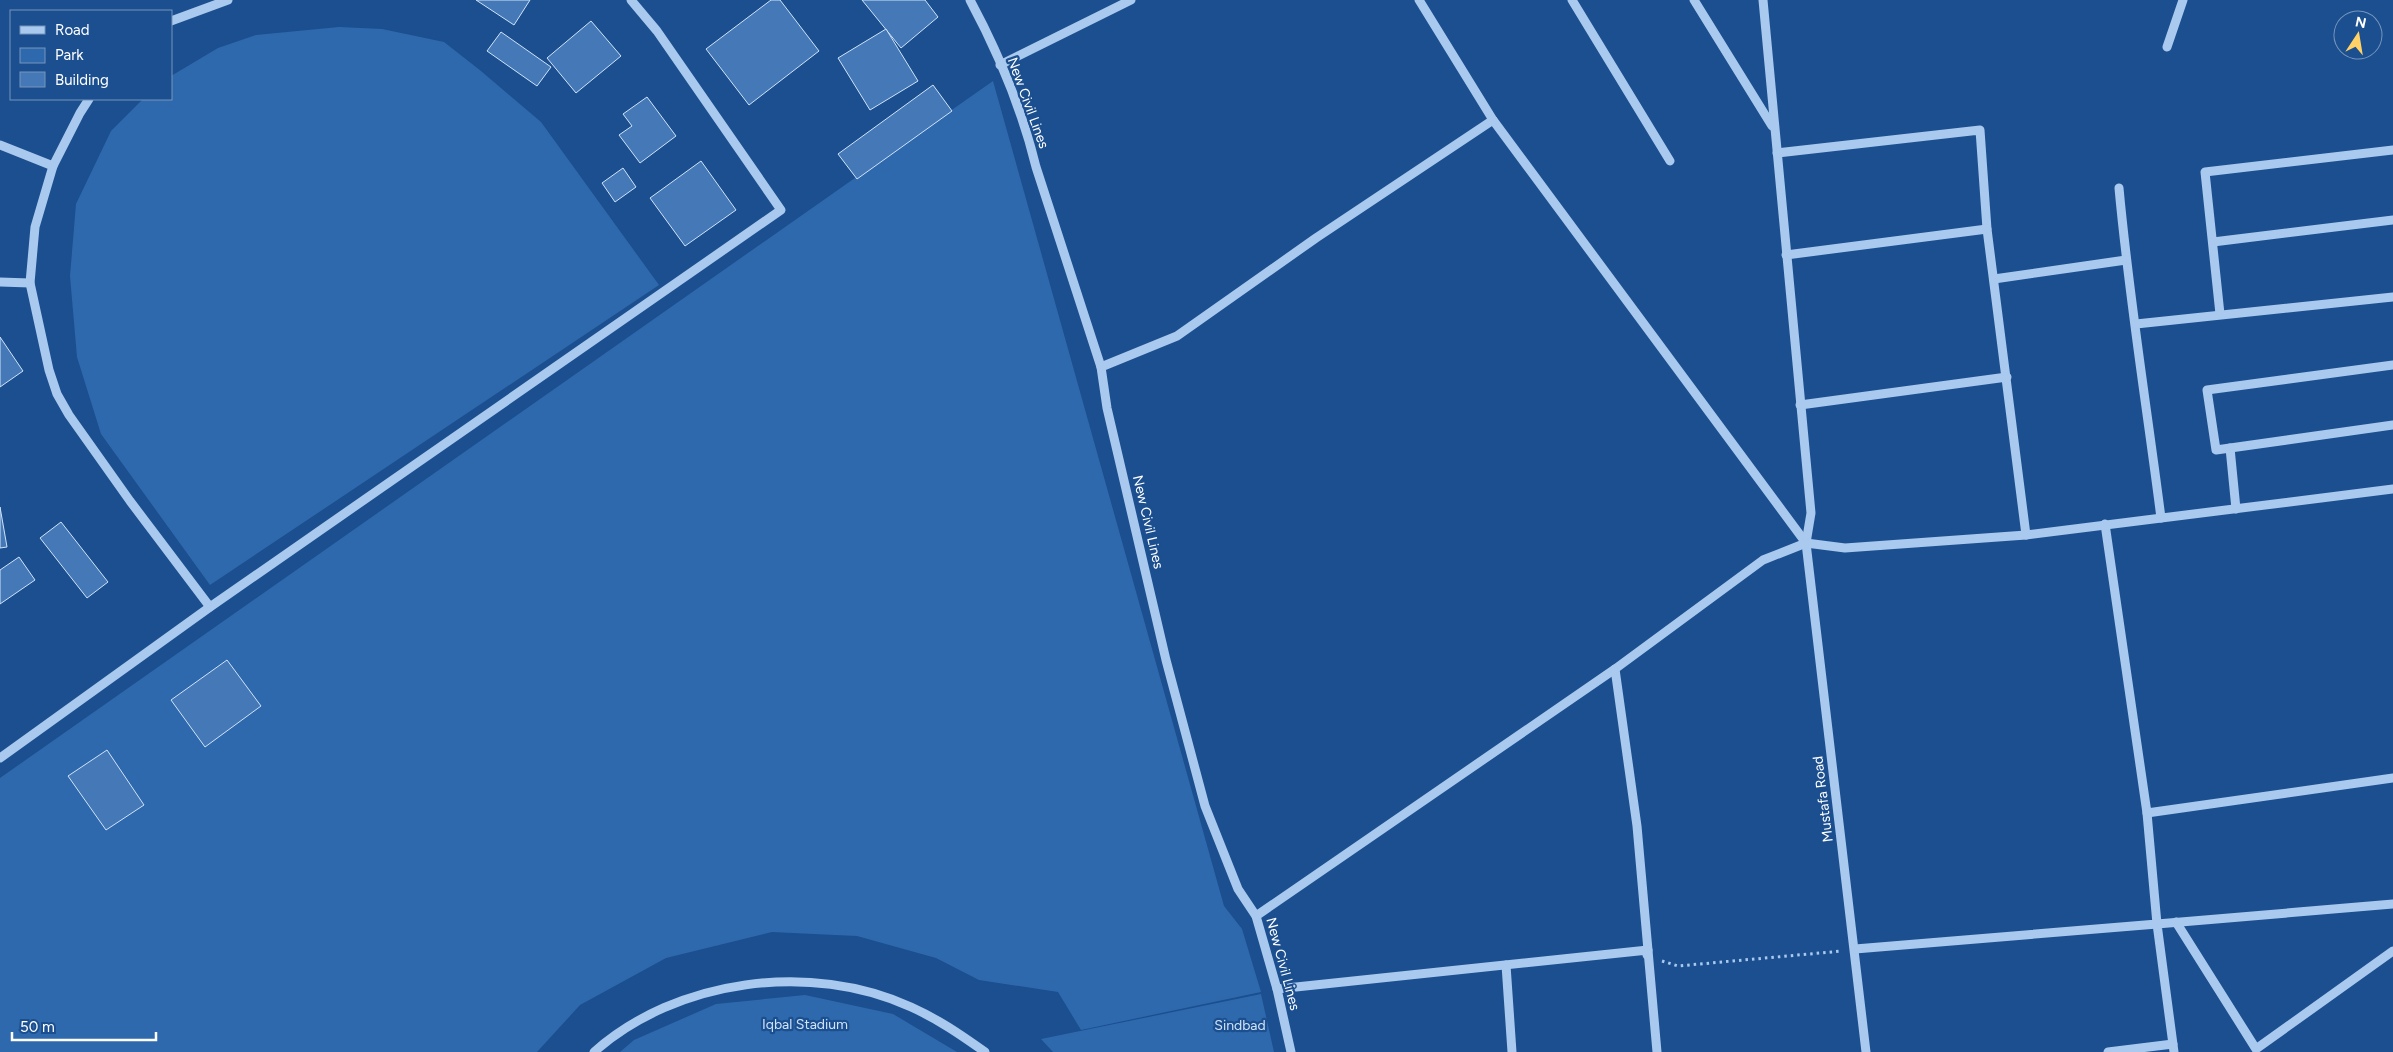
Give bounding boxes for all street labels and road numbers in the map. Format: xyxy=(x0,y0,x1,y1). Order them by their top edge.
street label: New Civil Lines xyxy=(1004,55,1052,151)
street label: New Civil Lines xyxy=(1129,473,1167,571)
street label: Mustafa Road xyxy=(1809,755,1837,843)
street label: New Civil Lines xyxy=(1262,916,1304,1012)

